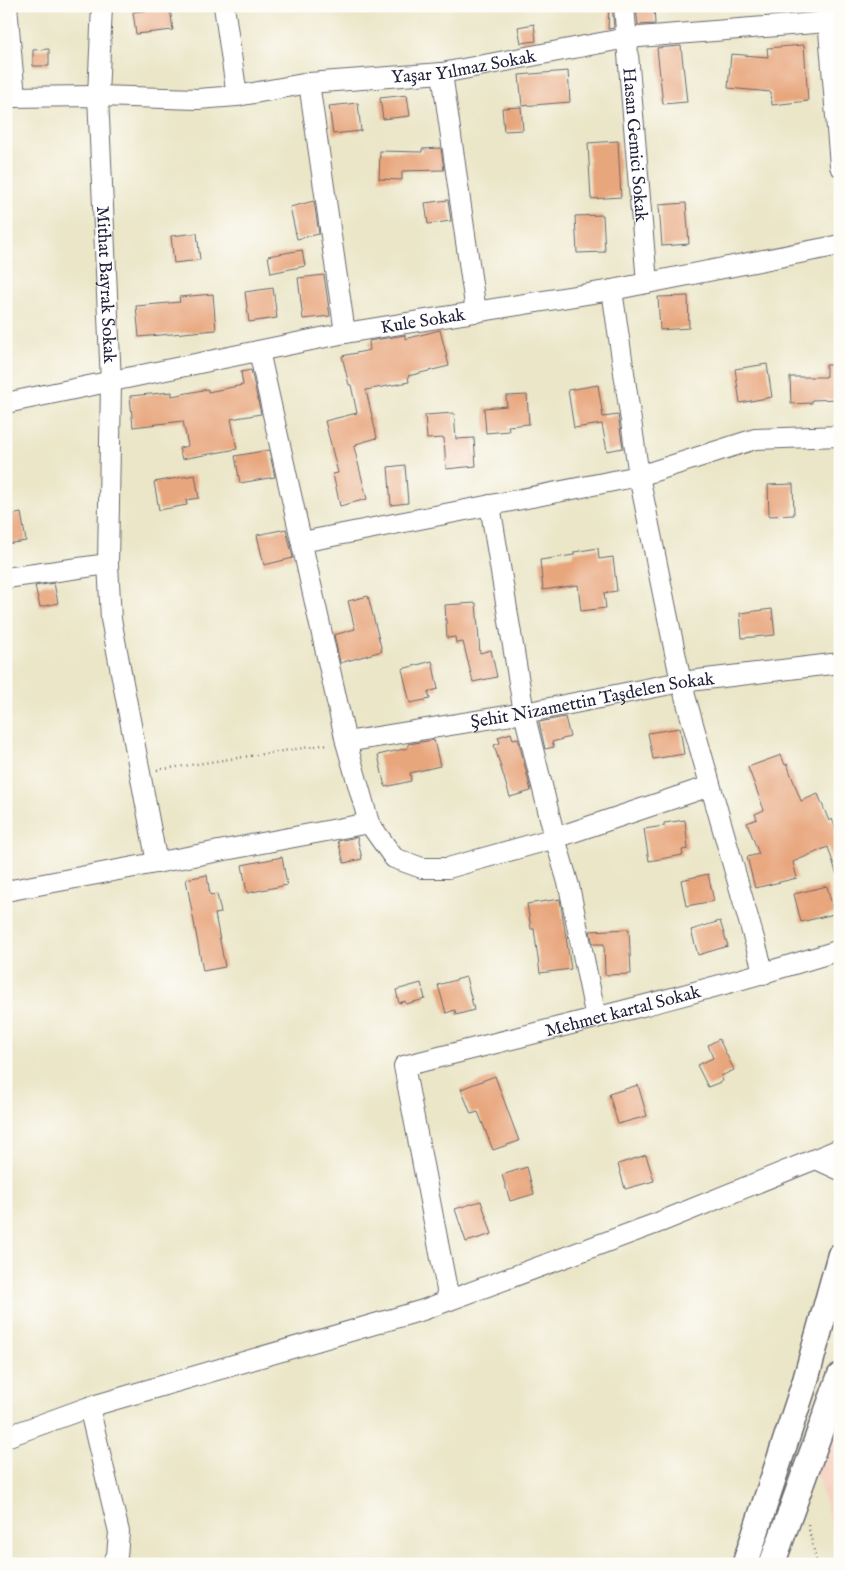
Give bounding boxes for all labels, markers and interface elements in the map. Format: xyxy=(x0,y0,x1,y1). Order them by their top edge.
street label: Yaşar Yılmaz Sokak xyxy=(391,45,538,90)
street label: Hasan Gemici Sokak xyxy=(616,67,652,223)
street label: Mithat Bayrak Sokak xyxy=(90,205,120,364)
street label: Kule Sokak xyxy=(379,304,467,340)
street label: Şehit Nizamettin Taşdelen Sokak xyxy=(469,668,716,735)
street label: Mehmet kartal Sokak xyxy=(543,981,704,1043)

